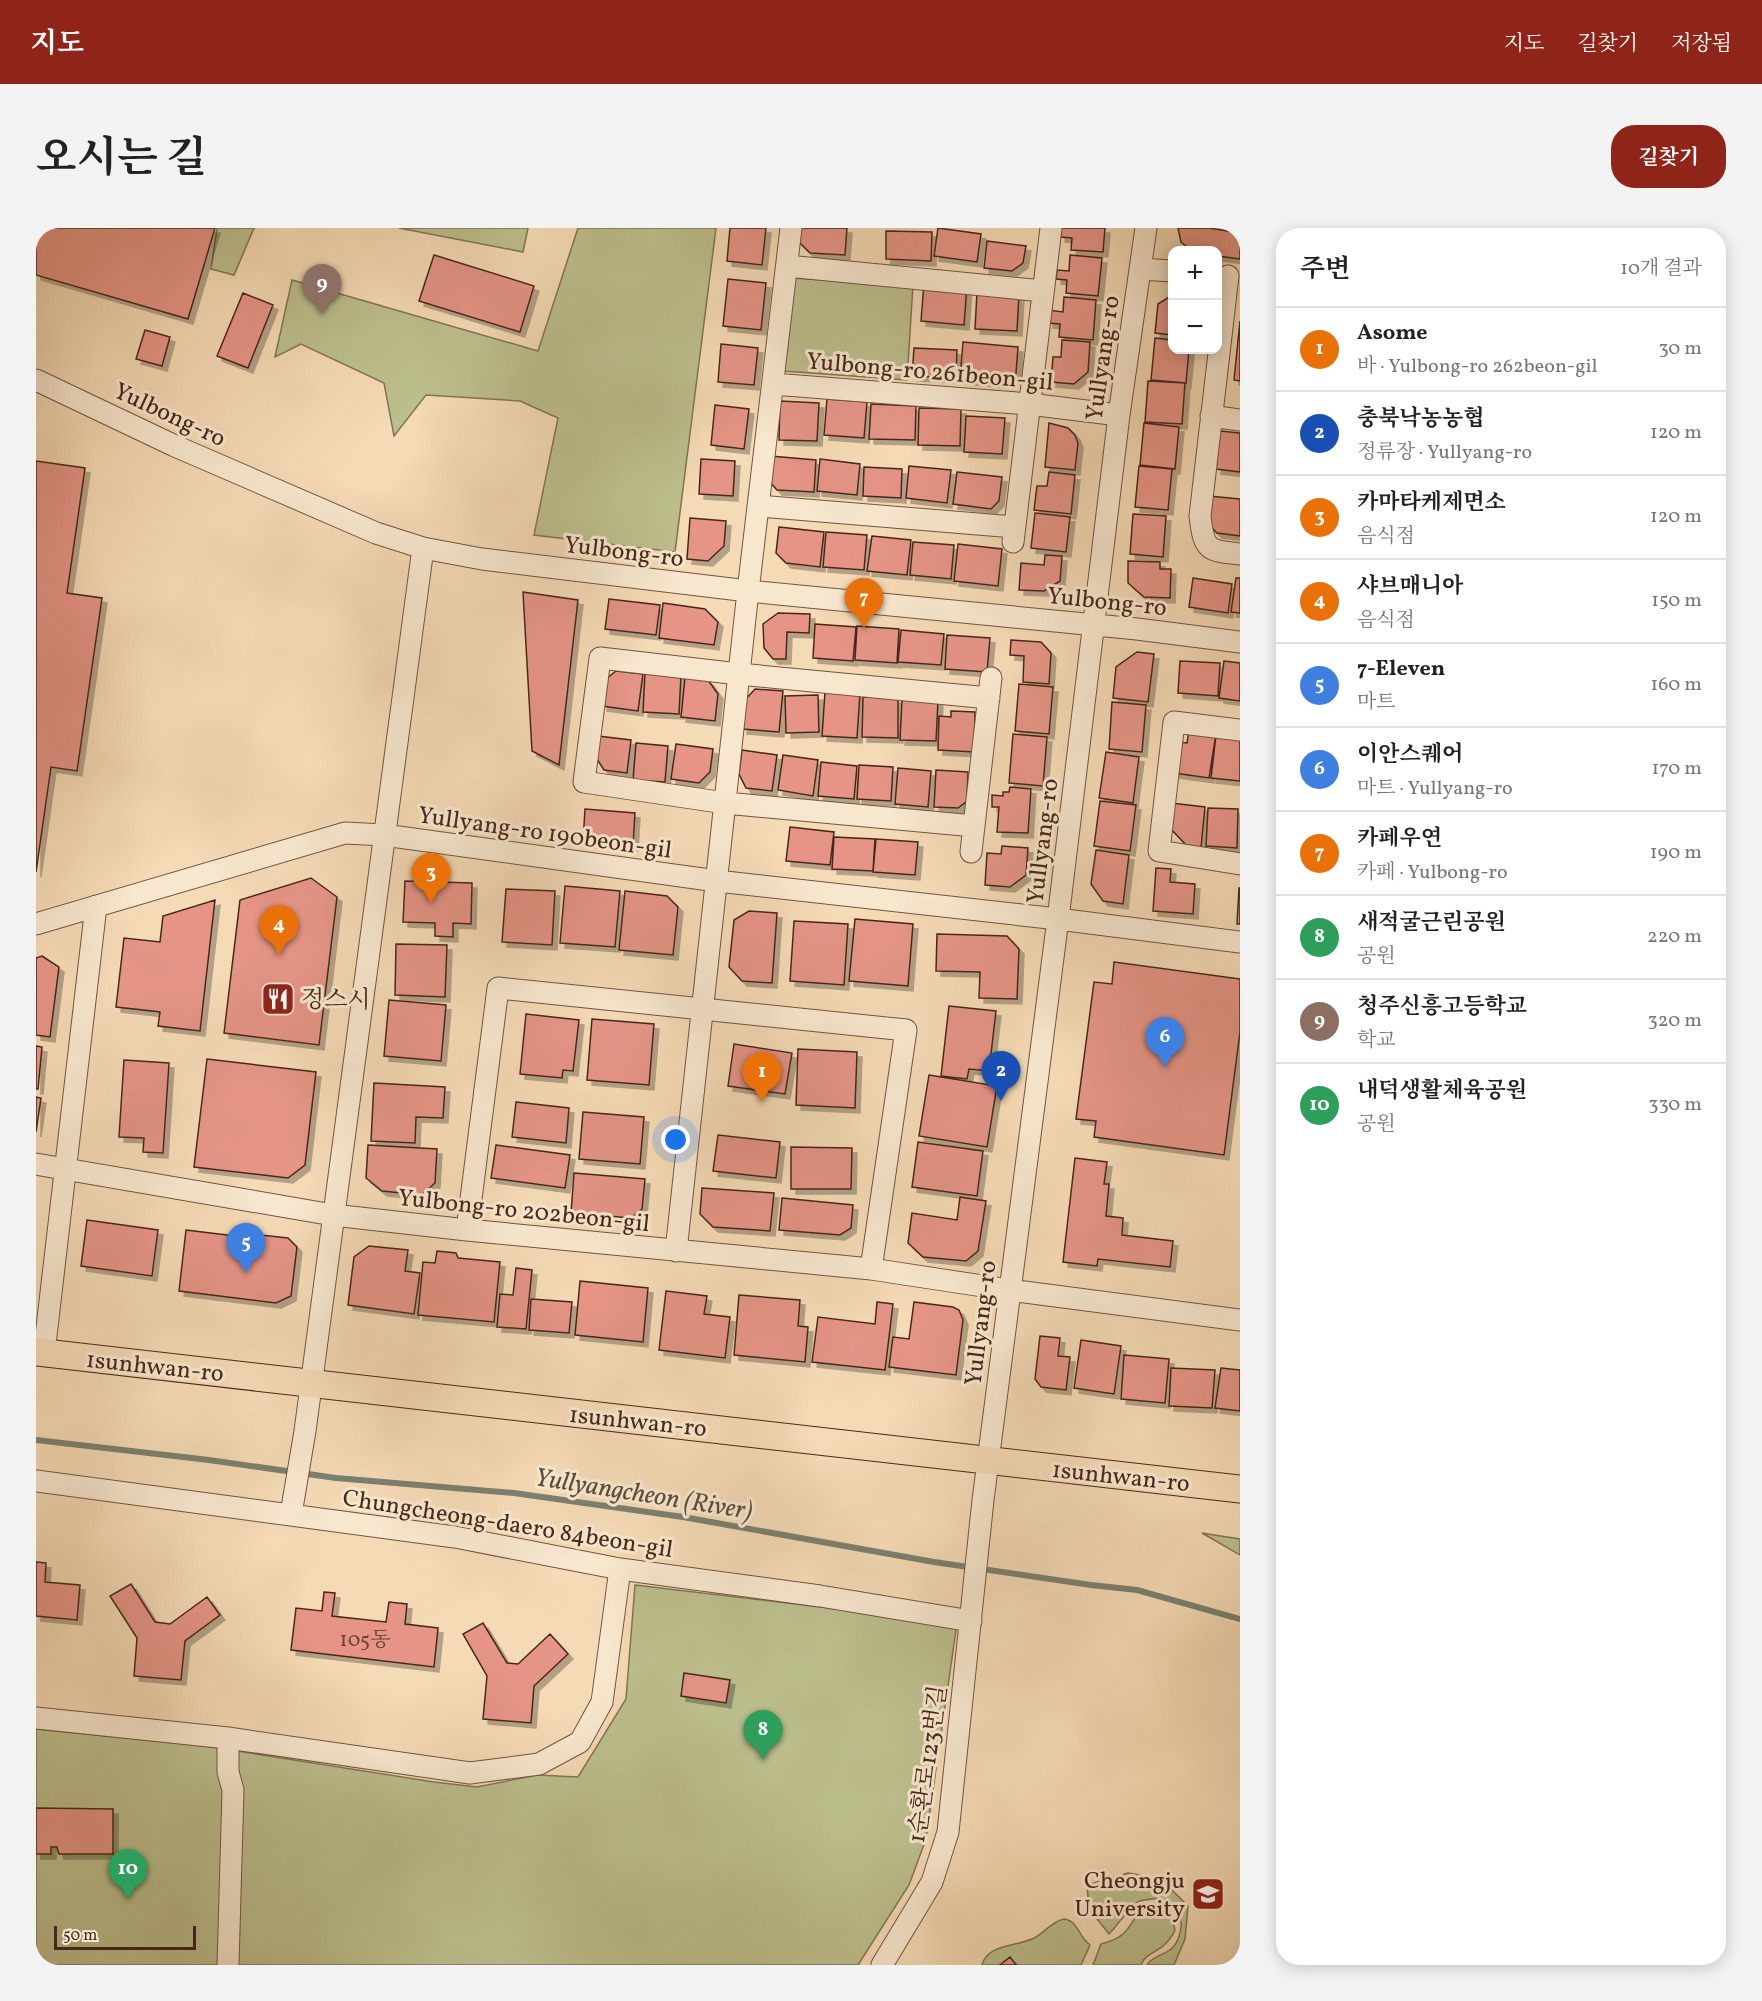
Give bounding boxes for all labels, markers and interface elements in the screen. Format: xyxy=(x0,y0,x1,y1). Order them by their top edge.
text: 지도 xyxy=(30,25,84,64)
text: 지도 xyxy=(1504,30,1544,59)
text: 길찾기 xyxy=(1577,30,1638,59)
text: 저장됨 xyxy=(1671,30,1732,59)
button: 길찾기 xyxy=(1611,125,1726,188)
text: 오시는 길 xyxy=(36,131,207,190)
map controls xyxy=(1168,246,1222,354)
button: + xyxy=(1168,246,1222,300)
text: 주변 xyxy=(1300,252,1350,288)
text: 10개 결과 xyxy=(1620,255,1702,283)
pin: 9 xyxy=(302,264,342,314)
street label: Yullyang-ro xyxy=(1078,293,1130,423)
button: − xyxy=(1168,300,1222,354)
text: Asome xyxy=(1357,318,1427,349)
text: 1 xyxy=(1315,335,1324,363)
text: 30 m xyxy=(1658,335,1702,363)
street label: Yulbong-ro 261beon-gil xyxy=(805,345,1055,401)
text: 바 · Yulbong-ro 262beon-gil xyxy=(1357,353,1597,381)
street label: Yulbong-ro xyxy=(108,375,231,457)
text: 충북낙농농협 xyxy=(1357,404,1485,435)
text: 2 xyxy=(1314,419,1325,447)
text: 120 m xyxy=(1650,419,1702,447)
text: 정류장 · Yullyang-ro xyxy=(1357,439,1532,467)
text: 카마타케제면소 xyxy=(1357,488,1506,519)
text: 3 xyxy=(1314,503,1325,531)
text: 120 m xyxy=(1650,503,1702,531)
text: 음식점 xyxy=(1357,523,1415,551)
street label: Yulbong-ro xyxy=(562,529,685,577)
text: 샤브매니아 xyxy=(1357,572,1463,603)
pin: 7 xyxy=(844,578,884,628)
street label: Yulbong-ro xyxy=(1045,580,1168,626)
text: 4 xyxy=(1313,587,1326,615)
text: 150 m xyxy=(1651,587,1702,615)
text: 음식점 xyxy=(1357,607,1415,635)
text: 7-Eleven xyxy=(1357,654,1445,685)
text: 5 xyxy=(1315,671,1324,699)
text: 160 m xyxy=(1650,671,1702,699)
text: 마트 xyxy=(1357,689,1396,717)
text: 이안스퀘어 xyxy=(1357,740,1463,771)
text: 6 xyxy=(1314,755,1325,783)
text: 170 m xyxy=(1652,755,1702,783)
text: 마트 · Yullyang-ro xyxy=(1357,775,1513,803)
street label: Yullyang-ro xyxy=(1019,777,1069,906)
street label: Yullyang-ro 190beon-gil xyxy=(416,799,674,869)
text: 카페우연 xyxy=(1357,824,1442,855)
text: 7 xyxy=(1315,839,1324,867)
text: 190 m xyxy=(1650,839,1702,867)
pin: 3 xyxy=(412,854,450,903)
text: 카페 · Yulbong-ro xyxy=(1357,859,1508,887)
pin: 4 xyxy=(260,906,298,955)
text: 새적굴근린공원 xyxy=(1357,908,1506,939)
text: 8 xyxy=(1314,923,1325,951)
text: 220 m xyxy=(1647,923,1702,951)
text: 공원 xyxy=(1357,943,1396,971)
restaurant icon: 정스시 xyxy=(260,981,296,1017)
place label: 정스시 xyxy=(301,984,371,1018)
text: 청주신흥고등학교 xyxy=(1357,992,1527,1023)
text: 9 xyxy=(1314,1007,1325,1035)
text: 320 m xyxy=(1647,1007,1702,1035)
pin: 6 xyxy=(1146,1018,1184,1067)
text: 학교 xyxy=(1357,1027,1396,1055)
pin: 1 xyxy=(742,1052,782,1102)
pin: 2 xyxy=(982,1052,1020,1101)
text: 내덕생활체육공원 xyxy=(1357,1076,1527,1107)
text: 10 xyxy=(1309,1091,1330,1119)
text: 330 m xyxy=(1648,1091,1702,1119)
text: 공원 xyxy=(1357,1111,1396,1139)
your location xyxy=(661,1125,690,1154)
street label: Yulbong-ro 202beon-gil xyxy=(396,1182,651,1242)
pin: 5 xyxy=(226,1224,266,1273)
street label: Yullyang-ro xyxy=(957,1259,1007,1388)
street label: 1sunhwan-ro xyxy=(84,1344,225,1392)
street label: 1sunhwan-ro xyxy=(567,1399,708,1447)
street label: 1sunhwan-ro xyxy=(1050,1454,1191,1502)
water label: Yullyangcheon (River) xyxy=(532,1460,755,1530)
street label: Chungcheong-daero 84beon-gil xyxy=(340,1482,675,1568)
house number: 105동 xyxy=(340,1626,390,1655)
street label: 1순환로123번길 xyxy=(901,1683,957,1845)
pin: 8 xyxy=(744,1710,782,1760)
pin: 10 xyxy=(108,1850,148,1899)
place label: Cheongju University xyxy=(1074,1865,1185,1927)
school or university icon: Cheongju University xyxy=(1190,1876,1226,1912)
scale bar xyxy=(54,1923,196,1950)
text: 50 m xyxy=(63,1925,97,1947)

